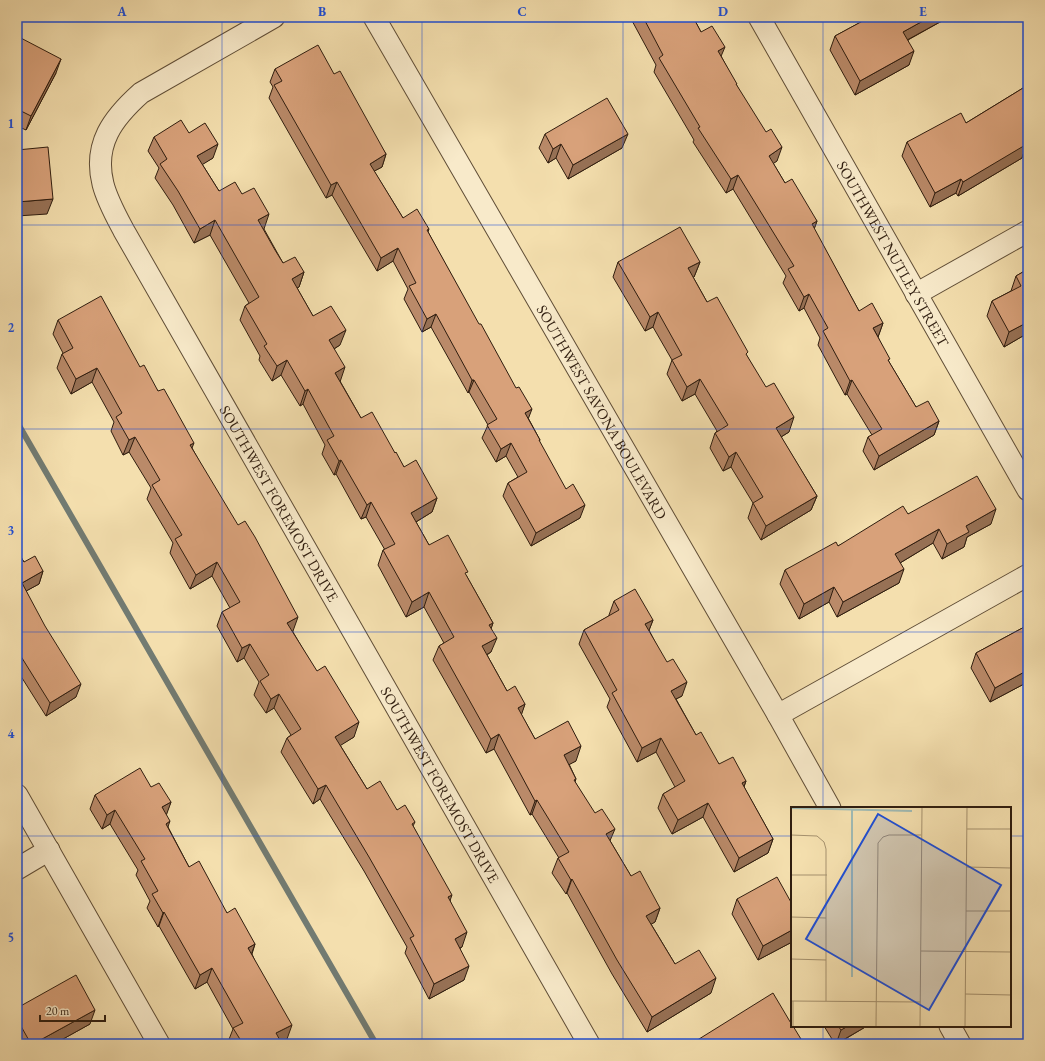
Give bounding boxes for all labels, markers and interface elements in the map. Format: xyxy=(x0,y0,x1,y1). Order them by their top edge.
text: A xyxy=(116,3,127,20)
text: B xyxy=(318,3,326,20)
text: C xyxy=(517,3,527,20)
text: D xyxy=(718,3,728,20)
text: E xyxy=(919,3,927,20)
text: 1 xyxy=(8,115,15,132)
street label: SOUTHWEST NUTLEY STREET xyxy=(833,157,954,351)
street label: SOUTHWEST SAVONA BOULEVARD xyxy=(533,301,672,522)
text: 2 xyxy=(8,319,15,336)
street label: SOUTHWEST FOREMOST DRIVE xyxy=(216,402,344,605)
text: 3 xyxy=(8,522,15,539)
street label: SOUTHWEST FOREMOST DRIVE xyxy=(377,683,504,886)
text: 4 xyxy=(8,725,15,742)
inset map xyxy=(791,807,1011,1027)
text: 5 xyxy=(8,929,14,946)
scale bar xyxy=(40,997,105,1023)
text: 20 m xyxy=(46,1003,70,1019)

